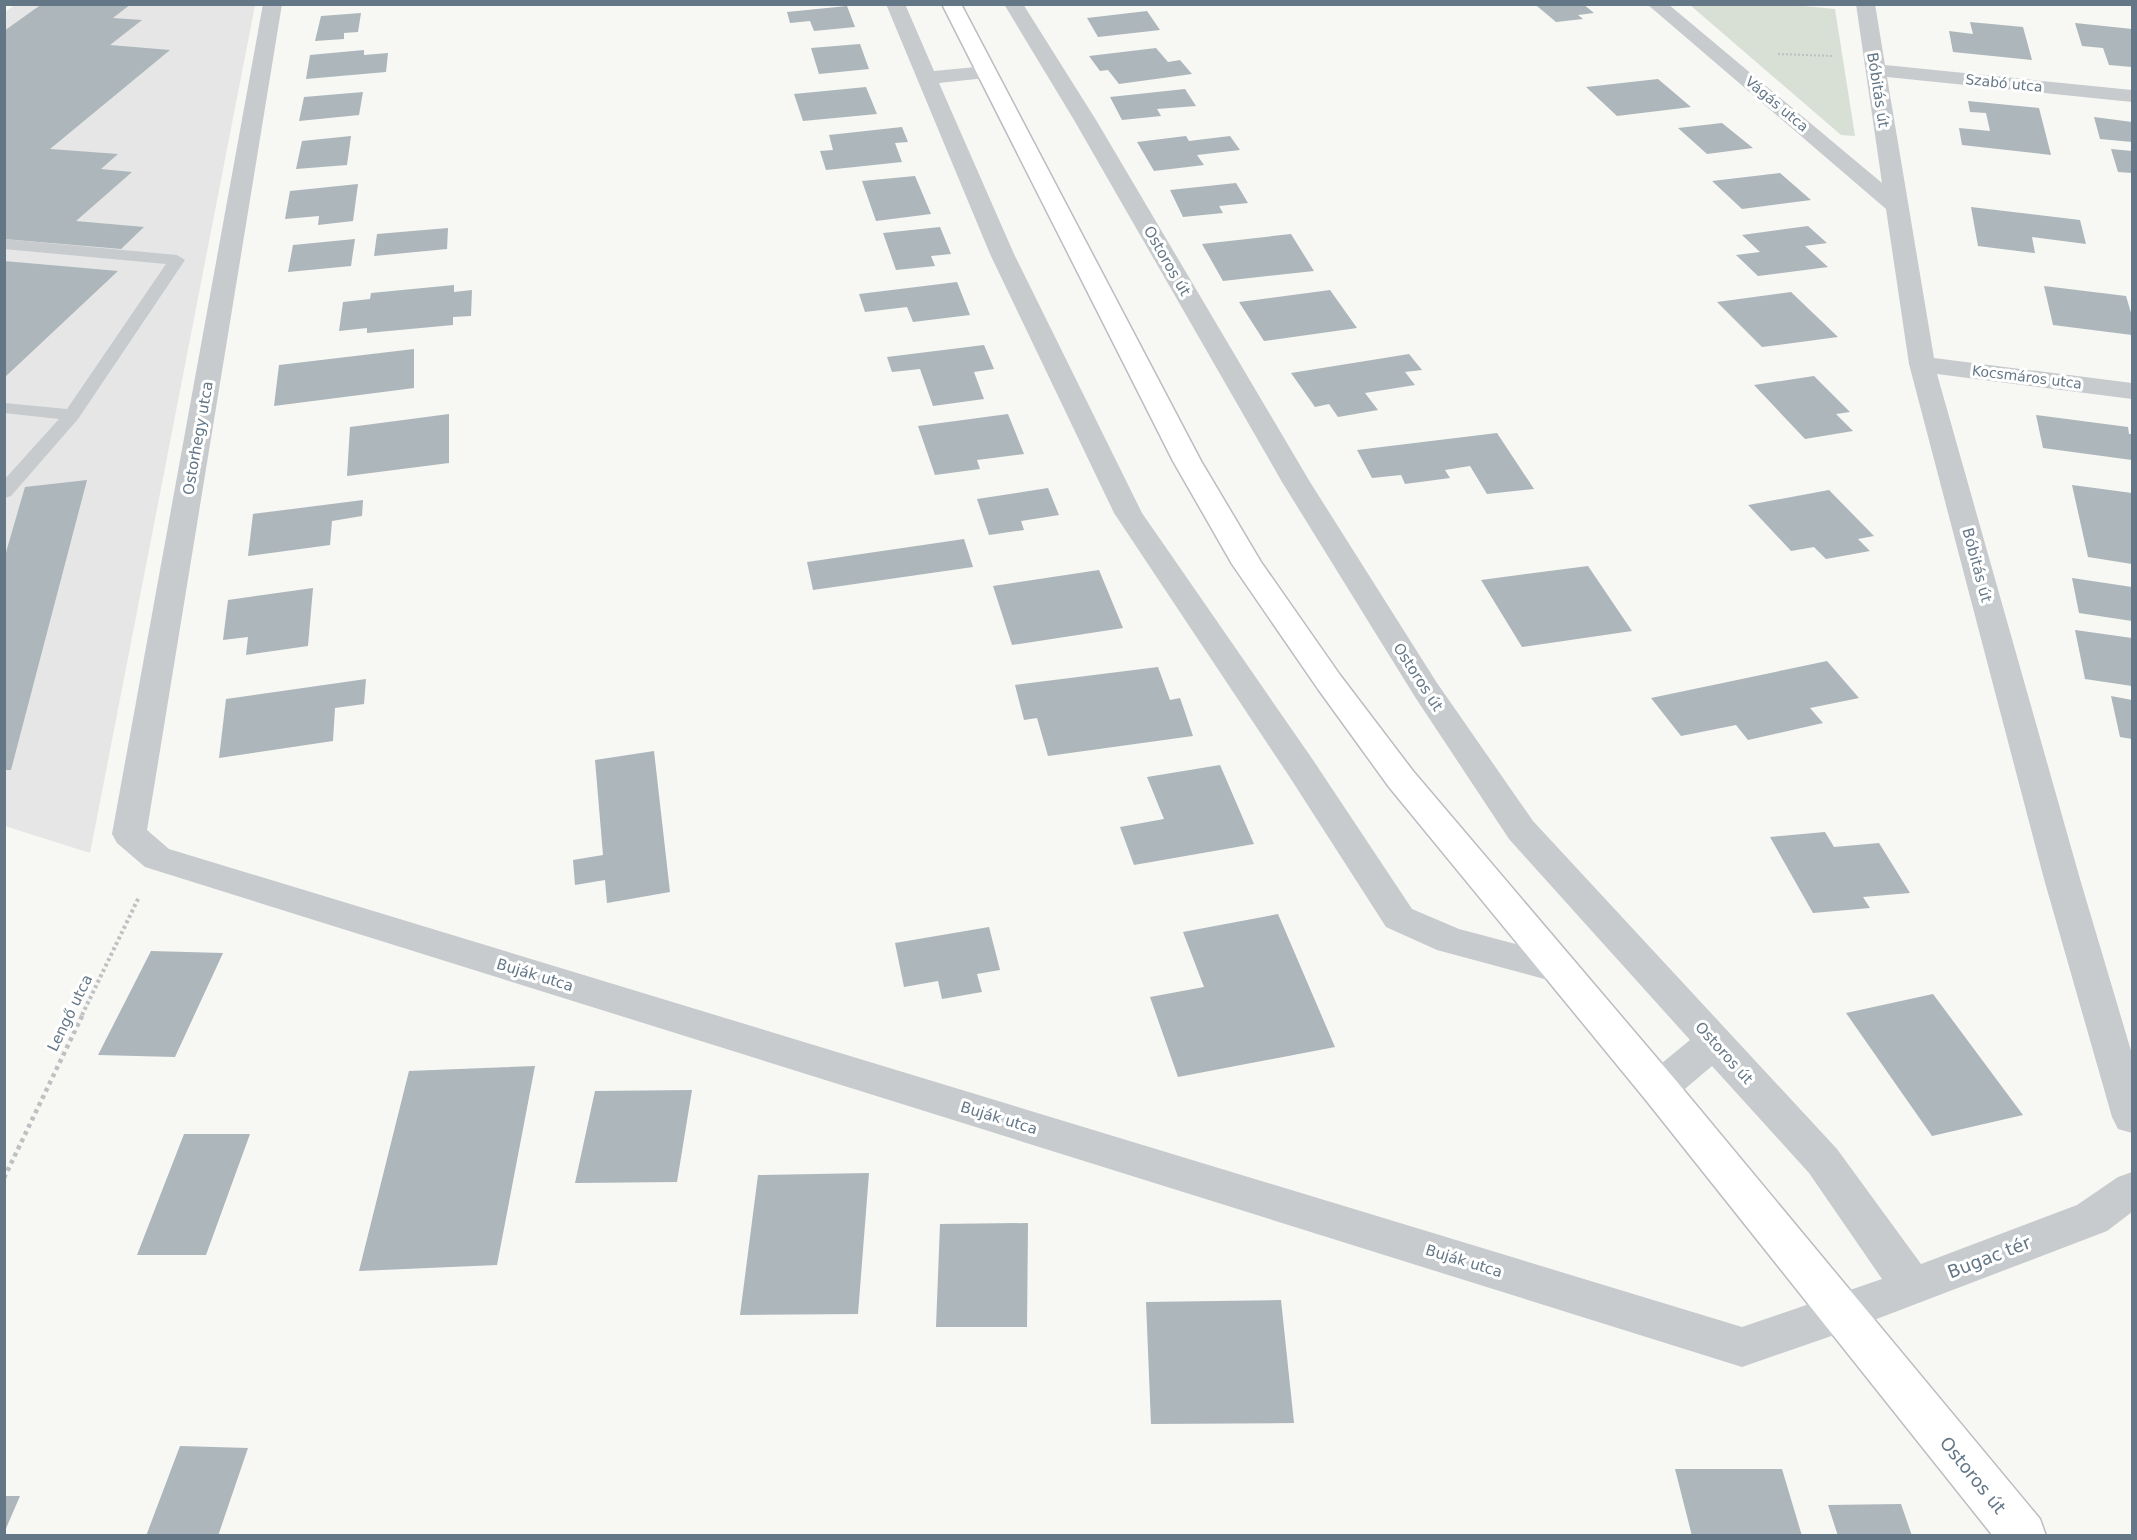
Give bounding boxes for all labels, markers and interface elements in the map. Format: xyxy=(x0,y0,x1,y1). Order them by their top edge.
street label: Bóbitás út xyxy=(1863,51,1893,129)
street label: Szabó utca xyxy=(1965,71,2043,95)
street label: Vágás utca xyxy=(1742,73,1812,135)
street label: Ostoros út xyxy=(1140,223,1194,299)
street label: Kocsmáros utca xyxy=(1971,362,2083,392)
street label: Ostorhegy utca xyxy=(179,380,217,496)
street label: Bóbitás út xyxy=(1958,526,1996,604)
street label: Ostoros út xyxy=(1389,640,1447,715)
street label: Buják utca xyxy=(494,955,576,995)
street label: Lengő utca xyxy=(44,972,96,1054)
street label: Ostoros út xyxy=(1691,1018,1757,1088)
street label: Buják utca xyxy=(958,1098,1040,1138)
street label: Bugac tér xyxy=(1944,1231,2034,1282)
street label: Buják utca xyxy=(1423,1241,1505,1281)
street label: Ostoros út xyxy=(1936,1432,2010,1518)

